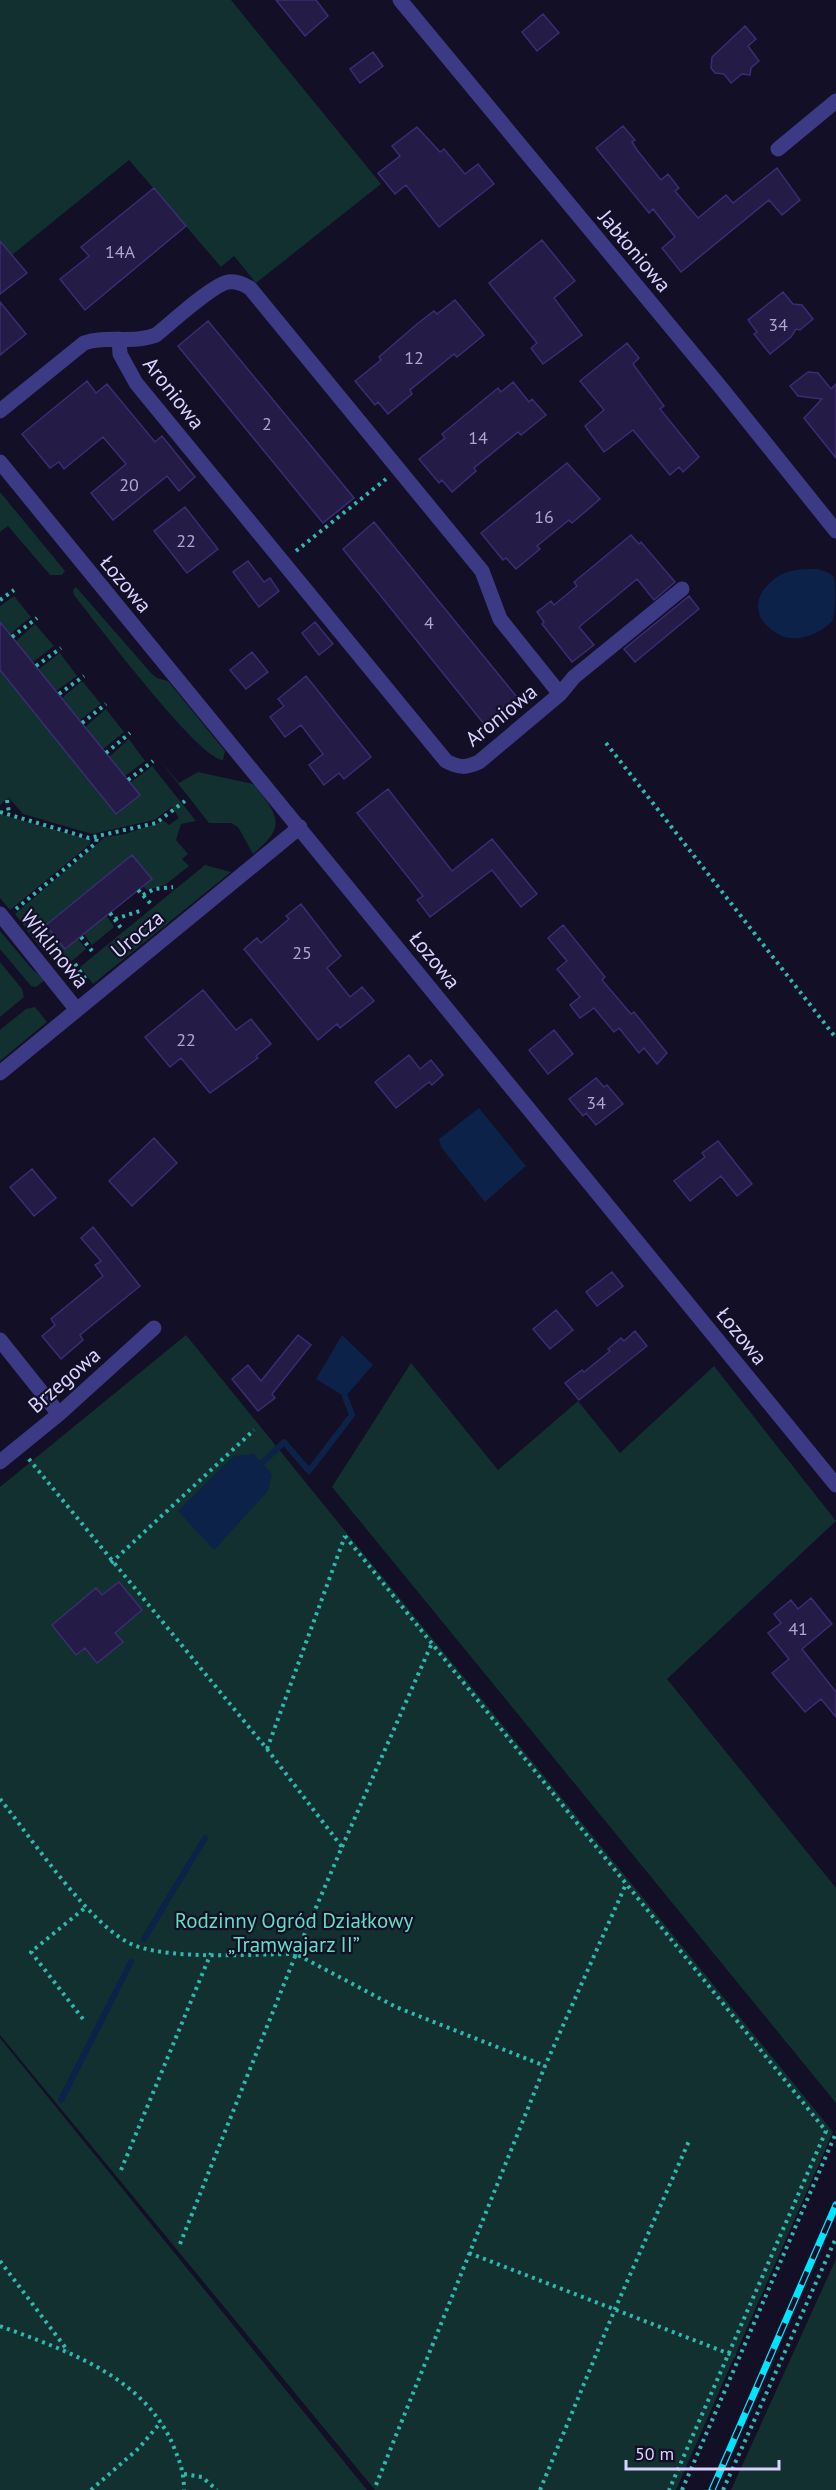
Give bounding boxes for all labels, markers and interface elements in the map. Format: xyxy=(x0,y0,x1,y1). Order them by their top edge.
street label: Jabłoniowa xyxy=(592,204,677,298)
house number: 14A xyxy=(105,240,136,263)
house number: 34 xyxy=(768,313,788,336)
house number: 12 xyxy=(404,346,424,369)
street label: Aroniowa xyxy=(137,351,211,435)
house number: 2 xyxy=(262,412,272,435)
house number: 14 xyxy=(468,426,488,449)
house number: 20 xyxy=(119,473,139,496)
house number: 16 xyxy=(534,505,554,528)
house number: 22 xyxy=(176,529,196,552)
street label: Łozowa xyxy=(94,550,158,618)
house number: 4 xyxy=(424,611,434,634)
street label: Aroniowa xyxy=(460,678,542,752)
street label: Wiklinowa xyxy=(15,904,95,994)
street label: Urocza xyxy=(105,904,169,964)
street label: Łozowa xyxy=(404,926,466,994)
house number: 25 xyxy=(292,941,312,964)
house number: 22 xyxy=(176,1028,196,1051)
house number: 34 xyxy=(586,1091,606,1114)
street label: Łozowa xyxy=(711,1302,773,1370)
street label: Brzegowa xyxy=(22,1341,106,1419)
house number: 41 xyxy=(788,1617,808,1640)
park label: Rodzinny Ogród Działkowy „Tramwajarz II” xyxy=(175,1907,414,1958)
scale bar xyxy=(626,2433,779,2471)
text: 50 m xyxy=(635,2442,674,2465)

